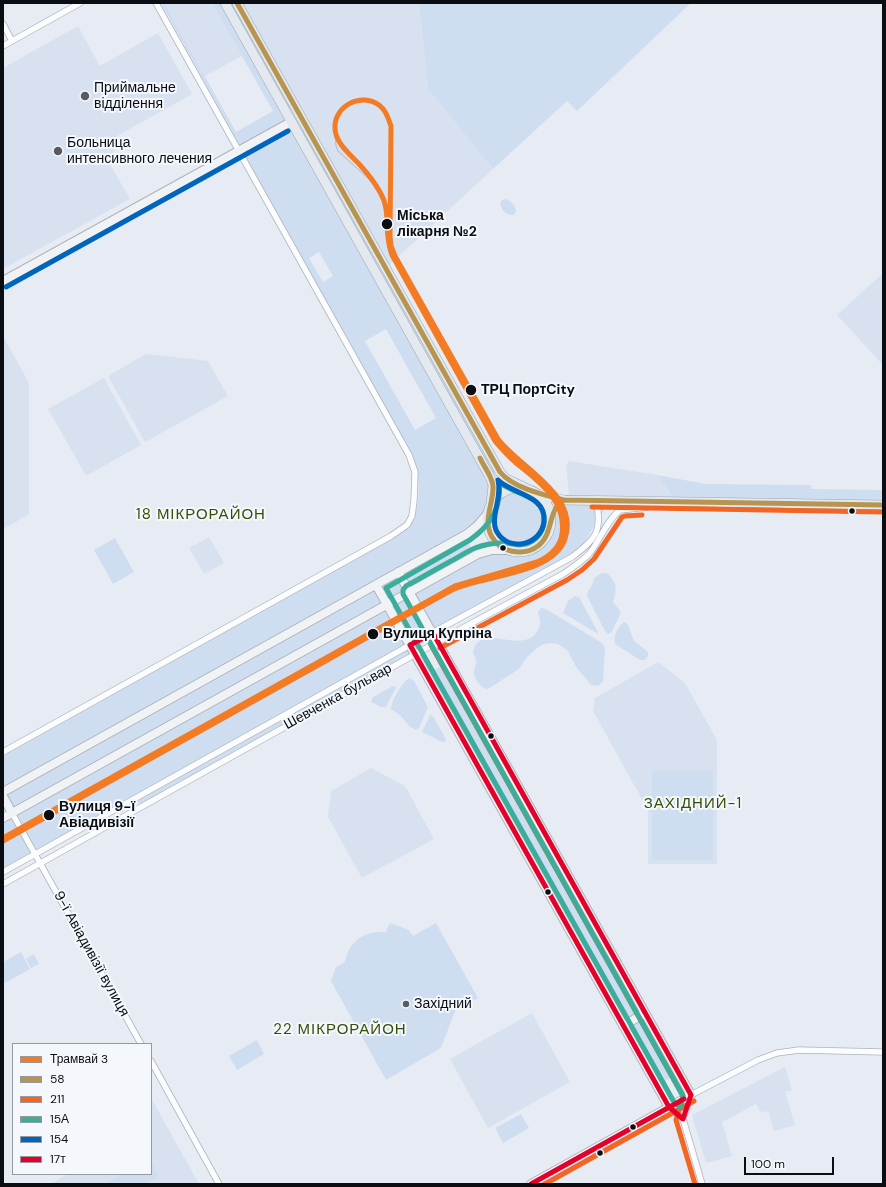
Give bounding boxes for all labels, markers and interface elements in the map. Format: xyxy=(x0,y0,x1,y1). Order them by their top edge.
place label: Приймальне відділення xyxy=(94,80,176,112)
marker: Приймальне відділення xyxy=(79,90,91,102)
place label: Больница интенсивного лечения xyxy=(67,135,212,168)
marker: Больница интенсивного лечения xyxy=(52,145,64,157)
place label: Міська лікарня №2 xyxy=(397,208,477,240)
marker: Міська лікарня №2 xyxy=(380,217,394,231)
place label: ТРЦ ПортCity xyxy=(481,382,575,398)
marker: ТРЦ ПортCity xyxy=(464,383,478,397)
district label: 18 МІКРОРАЙОН xyxy=(136,506,266,524)
unlabelled marker xyxy=(847,506,857,516)
unlabelled marker xyxy=(498,543,508,553)
place label: Вулиця Купріна xyxy=(383,626,492,642)
marker: Вулиця Купріна xyxy=(366,627,380,641)
street label: Шевченка бульвар xyxy=(281,660,395,734)
unlabelled marker xyxy=(486,731,496,741)
district label: ЗАХІДНИЙ-1 xyxy=(644,795,742,813)
place label: Вулиця 9-ї Авіадивізії xyxy=(59,799,135,832)
marker: Вулиця 9-ї Авіадивізії xyxy=(42,808,56,822)
unlabelled marker xyxy=(543,887,553,897)
street label: 9-ї Авіадивізії вулиця xyxy=(50,888,132,1020)
place label: Західний xyxy=(414,996,472,1012)
marker: Західний xyxy=(401,999,411,1009)
district label: 22 МІКРОРАЙОН xyxy=(273,1021,407,1039)
legend xyxy=(12,1043,152,1175)
text: Трамвай 3 xyxy=(50,1051,108,1067)
text: 58 xyxy=(50,1071,65,1087)
text: 211 xyxy=(50,1091,64,1107)
text: 15А xyxy=(50,1111,69,1127)
unlabelled marker xyxy=(628,1122,638,1132)
text: 154 xyxy=(50,1131,68,1147)
unlabelled marker xyxy=(595,1148,605,1158)
scale bar xyxy=(746,1149,836,1175)
text: 17т xyxy=(50,1151,66,1167)
text: 100 m xyxy=(751,1156,785,1172)

